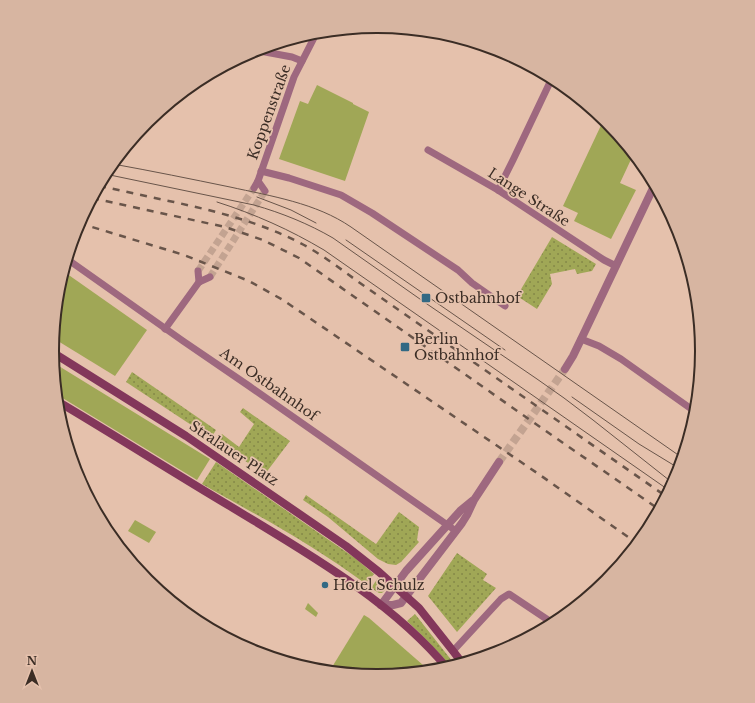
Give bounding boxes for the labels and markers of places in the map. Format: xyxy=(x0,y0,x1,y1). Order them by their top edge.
place label: Ostbahnhof xyxy=(435,289,523,307)
marker: Ostbahnhof xyxy=(420,292,432,304)
place label: Berlin Ostbahnhof xyxy=(414,330,502,364)
marker: Berlin Ostbahnhof xyxy=(399,341,411,353)
place label: Hotel Schulz xyxy=(333,576,425,594)
marker: Hotel Schulz xyxy=(320,580,330,590)

